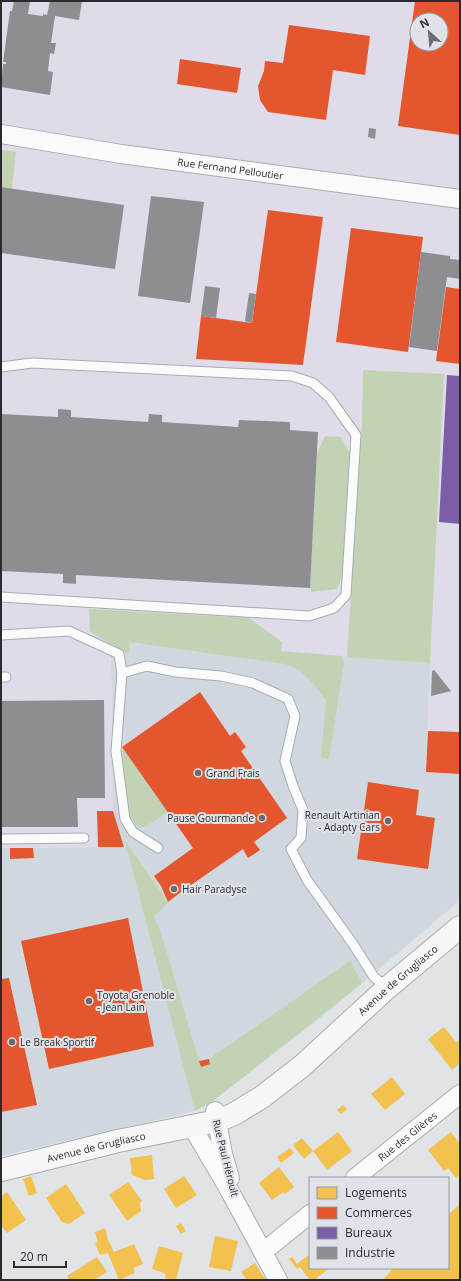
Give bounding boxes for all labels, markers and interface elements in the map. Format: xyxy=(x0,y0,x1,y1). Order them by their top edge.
north arrow xyxy=(409,12,449,52)
text: N xyxy=(417,14,432,31)
street label: Rue Fernand Pelloutier xyxy=(177,155,284,182)
place label: Grand Frais xyxy=(206,766,260,780)
marker: Grand Frais xyxy=(193,768,203,778)
place label: Renault Artinian - Adapty Cars xyxy=(305,808,380,834)
place label: Pause Gourmande xyxy=(167,811,254,825)
marker: Pause Gourmande xyxy=(257,813,267,823)
marker: Renault Artinian - Adapty Cars xyxy=(383,816,393,826)
place label: Hair Paradyse xyxy=(182,882,247,896)
marker: Hair Paradyse xyxy=(169,884,179,894)
street label: Avenue de Grugliasco xyxy=(355,942,440,1018)
place label: Toyota Grenoble - Jean Lain xyxy=(97,988,175,1014)
marker: Toyota Grenoble - Jean Lain xyxy=(84,996,94,1006)
place label: Le Break Sportif xyxy=(20,1035,95,1049)
marker: Le Break Sportif xyxy=(7,1037,17,1047)
street label: Rue des Glières xyxy=(375,1108,440,1164)
street label: Rue Paul Héroult xyxy=(210,1118,242,1198)
street label: Avenue de Grugliasco xyxy=(45,1129,147,1165)
legend xyxy=(309,1177,449,1269)
text: Logements xyxy=(345,1184,407,1201)
text: Commerces xyxy=(345,1204,412,1221)
text: Bureaux xyxy=(345,1224,393,1241)
scale bar xyxy=(14,1243,66,1269)
text: Industrie xyxy=(345,1244,395,1261)
text: 20 m xyxy=(20,1248,48,1265)

